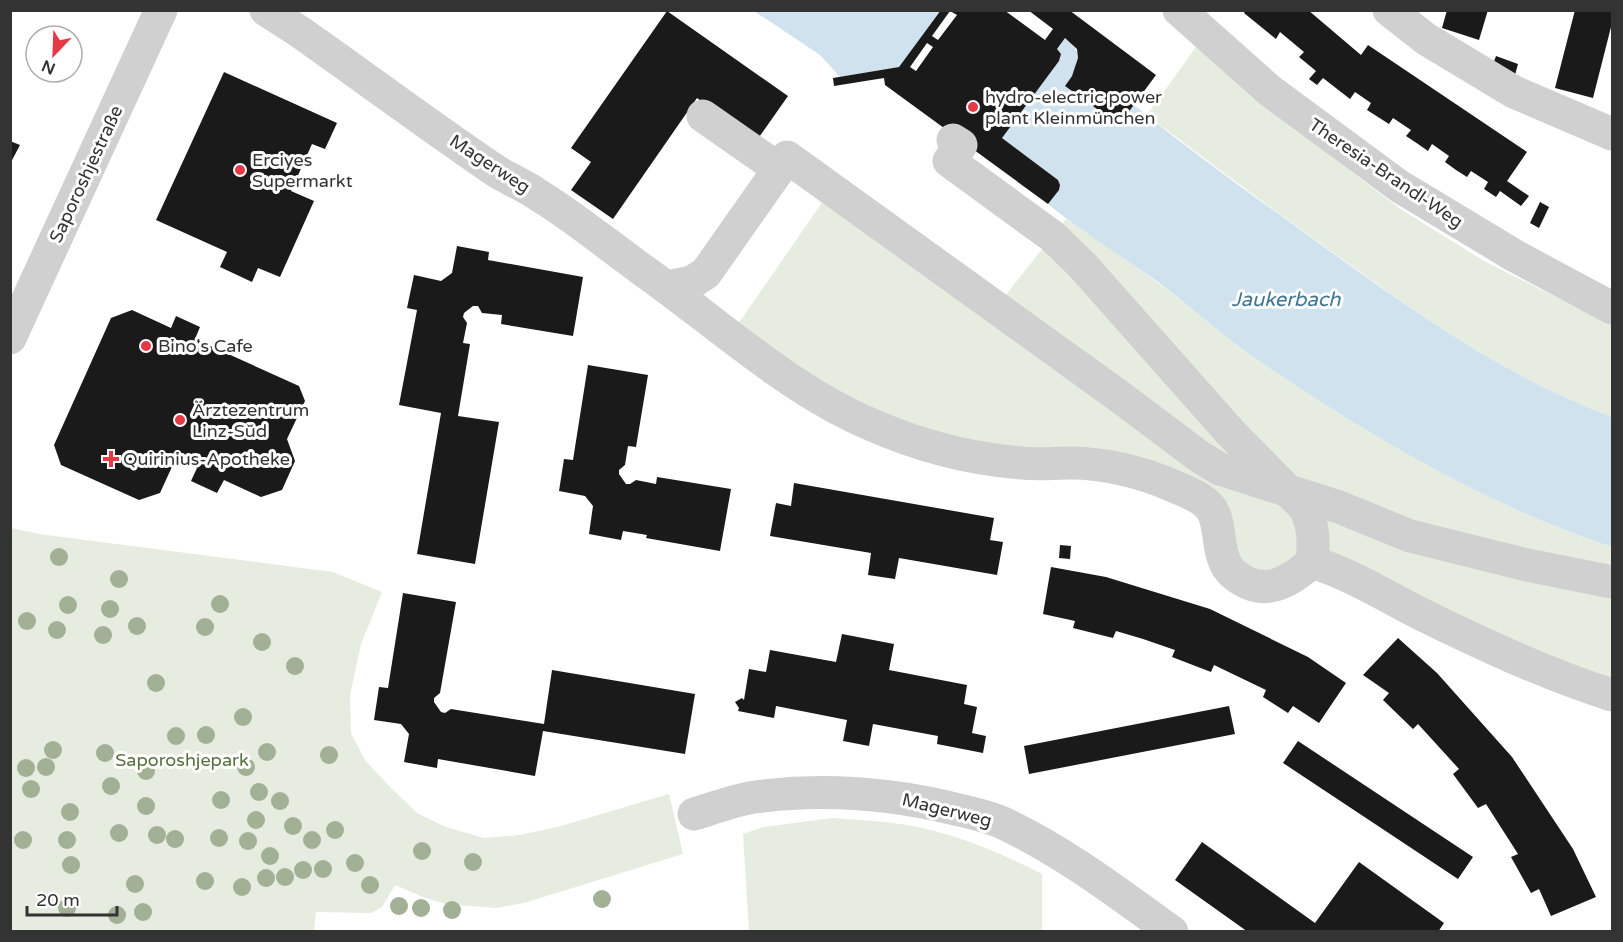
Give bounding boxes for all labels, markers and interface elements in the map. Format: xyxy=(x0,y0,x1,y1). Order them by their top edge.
north arrow xyxy=(24,24,84,84)
text: N xyxy=(39,55,58,79)
place label: hydro-electric power plant Kleinmünchen xyxy=(985,86,1162,129)
marker: hydro-electric power plant Kleinmünchen xyxy=(966,100,980,114)
street label: Saporoshjestraße xyxy=(45,102,127,246)
street label: Theresia-Brandl-Weg xyxy=(1305,113,1467,233)
street label: Magerweg xyxy=(446,130,534,198)
place label: Erciyes Supermarkt xyxy=(252,149,353,192)
marker: Erciyes Supermarkt xyxy=(233,163,247,177)
water label: Jaukerbach xyxy=(1231,288,1341,312)
place label: Bino's Cafe xyxy=(158,335,253,357)
marker: Bino's Cafe xyxy=(139,339,153,353)
place label: Ärztezentrum Linz-Süd xyxy=(192,399,309,442)
marker: Ärztezentrum Linz-Süd xyxy=(173,413,187,427)
place label: Quirinius-Apotheke xyxy=(123,448,290,470)
marker: Quirinius-Apotheke xyxy=(104,452,118,466)
park label: Saporoshjepark xyxy=(115,749,249,771)
street label: Magerweg xyxy=(900,788,994,832)
scale bar xyxy=(27,879,117,917)
text: 20 m xyxy=(36,889,80,911)

